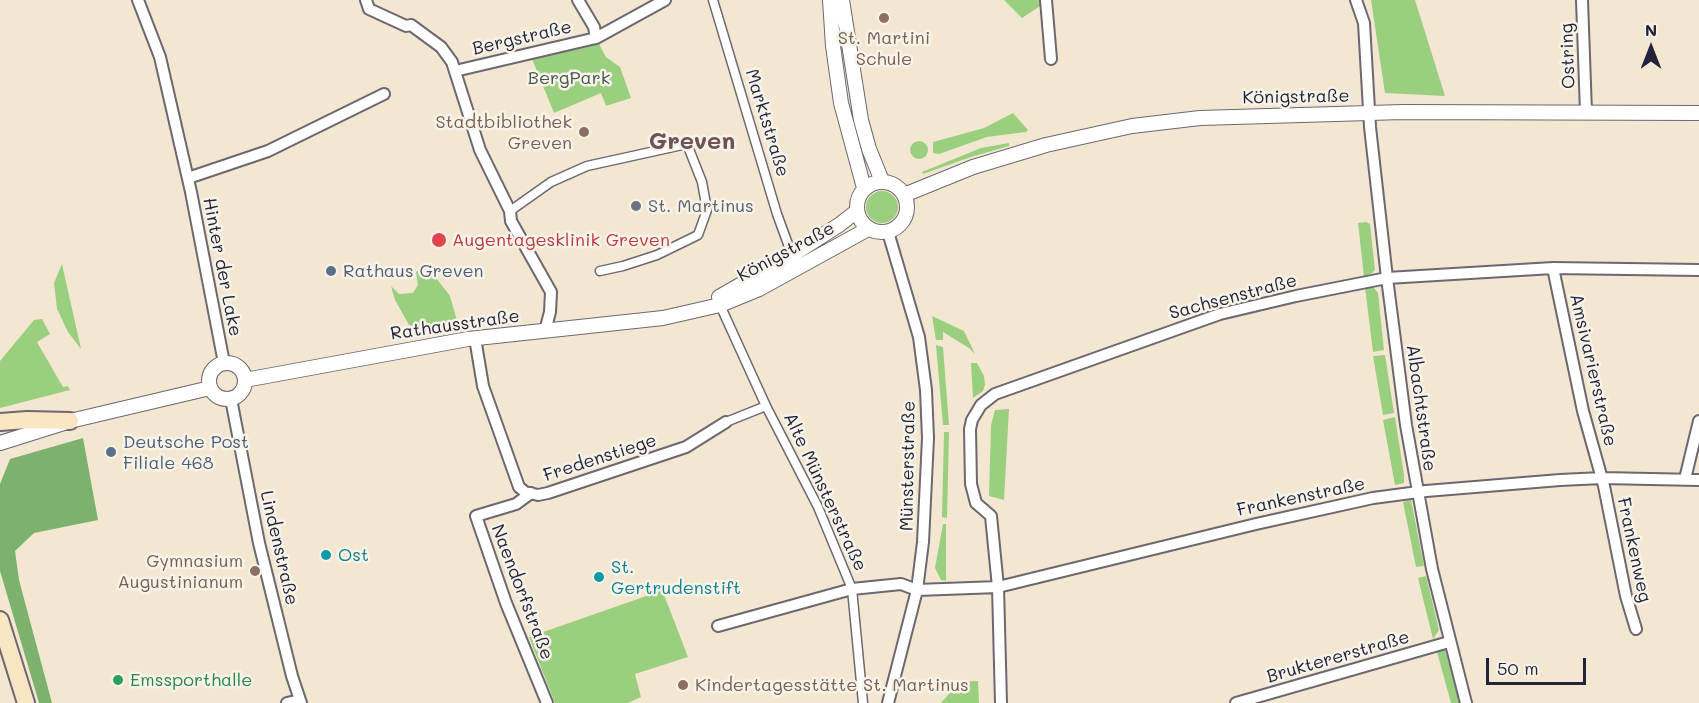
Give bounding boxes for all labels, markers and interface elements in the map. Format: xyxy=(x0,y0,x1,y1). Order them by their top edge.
marker: St. Martini Schule xyxy=(877,11,891,25)
street label: Bergstraße xyxy=(470,16,574,60)
north arrow xyxy=(1621,18,1681,78)
text: N xyxy=(1645,19,1657,40)
street label: Ostring xyxy=(1556,23,1580,89)
place label: St. Martini Schule xyxy=(838,27,930,70)
park label: BergPark xyxy=(528,67,610,89)
street label: Marktstraße xyxy=(740,67,794,179)
street label: Königstraße xyxy=(1242,85,1350,109)
place label: Stadtbibliothek Greven xyxy=(435,111,572,154)
marker: Stadtbibliothek Greven xyxy=(577,125,591,139)
district label: Greven xyxy=(649,128,735,156)
place label: St. Martinus xyxy=(648,195,754,217)
street label: Hinter der Lake xyxy=(198,196,246,338)
marker: St. Martinus xyxy=(629,199,643,213)
street label: Königstraße xyxy=(734,217,838,287)
place label: Augentagesklinik Greven xyxy=(452,229,670,251)
marker: Augentagesklinik Greven xyxy=(430,231,448,249)
place label: Rathaus Greven xyxy=(343,260,484,282)
marker: Rathaus Greven xyxy=(324,264,338,278)
street label: Sachsenstraße xyxy=(1167,270,1299,324)
street label: Amsivarierstraße xyxy=(1565,292,1621,448)
street label: Rathausstraße xyxy=(389,305,521,345)
street label: Albachtstraße xyxy=(1401,343,1441,473)
street label: Münsterstraße xyxy=(896,401,920,531)
street label: Alte Münsterstraße xyxy=(779,409,871,575)
street label: Fredenstiege xyxy=(541,430,659,486)
place label: Deutsche Post Filiale 468 xyxy=(123,431,249,474)
marker: Deutsche Post Filiale 468 xyxy=(104,445,118,459)
street label: Frankenstraße xyxy=(1235,473,1367,521)
street label: Lindenstraße xyxy=(255,489,303,607)
street label: Frankenweg xyxy=(1612,496,1656,604)
street label: Naendorfstraße xyxy=(486,521,558,663)
place label: Ost xyxy=(338,544,369,566)
marker: Ost xyxy=(319,548,333,562)
place label: Gymnasium Augustinianum xyxy=(117,550,243,592)
place label: St. Gertrudenstift xyxy=(611,556,741,598)
marker: Gymnasium Augustinianum xyxy=(248,564,262,578)
marker: St. Gertrudenstift xyxy=(592,570,606,584)
street label: Bruktererstraße xyxy=(1264,626,1412,688)
scale bar xyxy=(1489,646,1590,684)
text: 50 m xyxy=(1497,656,1539,680)
place label: Emssporthalle xyxy=(130,669,252,691)
marker: Emssporthalle xyxy=(111,673,125,687)
place label: Kindertagesstätte St. Martinus xyxy=(695,674,969,696)
marker: Kindertagesstätte St. Martinus xyxy=(676,678,690,692)

